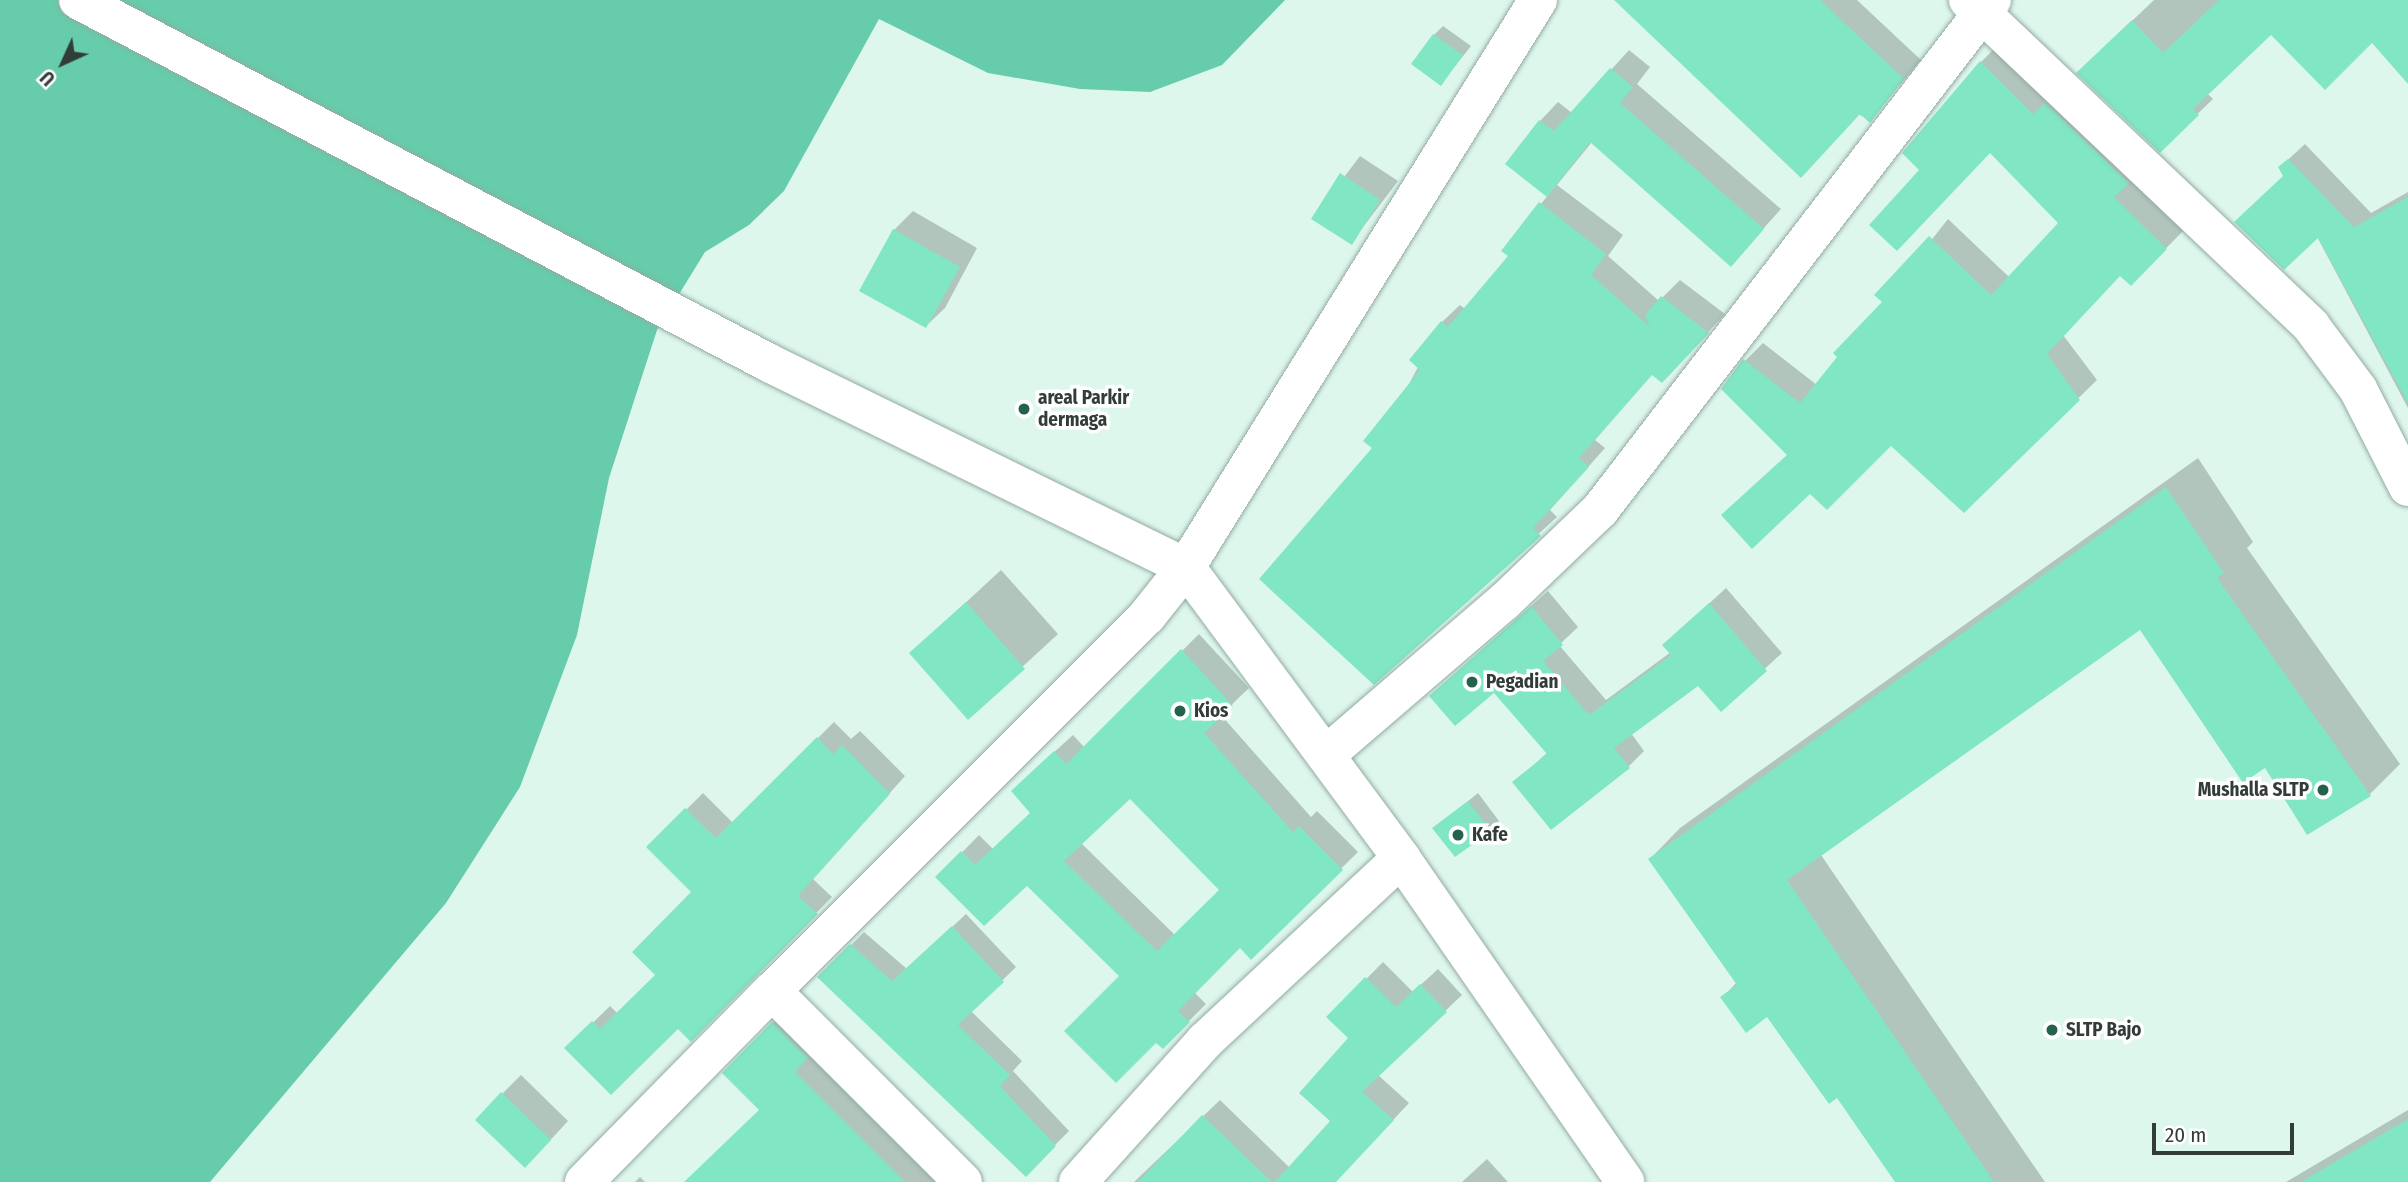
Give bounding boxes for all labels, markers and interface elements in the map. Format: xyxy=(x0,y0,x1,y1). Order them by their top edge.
north arrow xyxy=(28,28,98,98)
text: U xyxy=(36,66,60,90)
place label: areal Parkir dermaga xyxy=(1038,387,1129,431)
marker: areal Parkir dermaga xyxy=(1016,401,1032,417)
place label: Pegadian xyxy=(1486,671,1559,693)
marker: Pegadian xyxy=(1464,674,1480,690)
place label: Kios xyxy=(1194,700,1228,722)
marker: Kios xyxy=(1172,703,1188,719)
place label: Mushalla SLTP xyxy=(2198,779,2309,801)
marker: Mushalla SLTP xyxy=(2315,782,2331,798)
place label: Kafe xyxy=(1472,824,1508,846)
marker: Kafe xyxy=(1450,827,1466,843)
place label: SLTP Bajo xyxy=(2066,1019,2141,1041)
marker: SLTP Bajo xyxy=(2044,1022,2060,1038)
scale bar xyxy=(2156,1108,2298,1152)
text: 20 m xyxy=(2165,1122,2206,1148)

